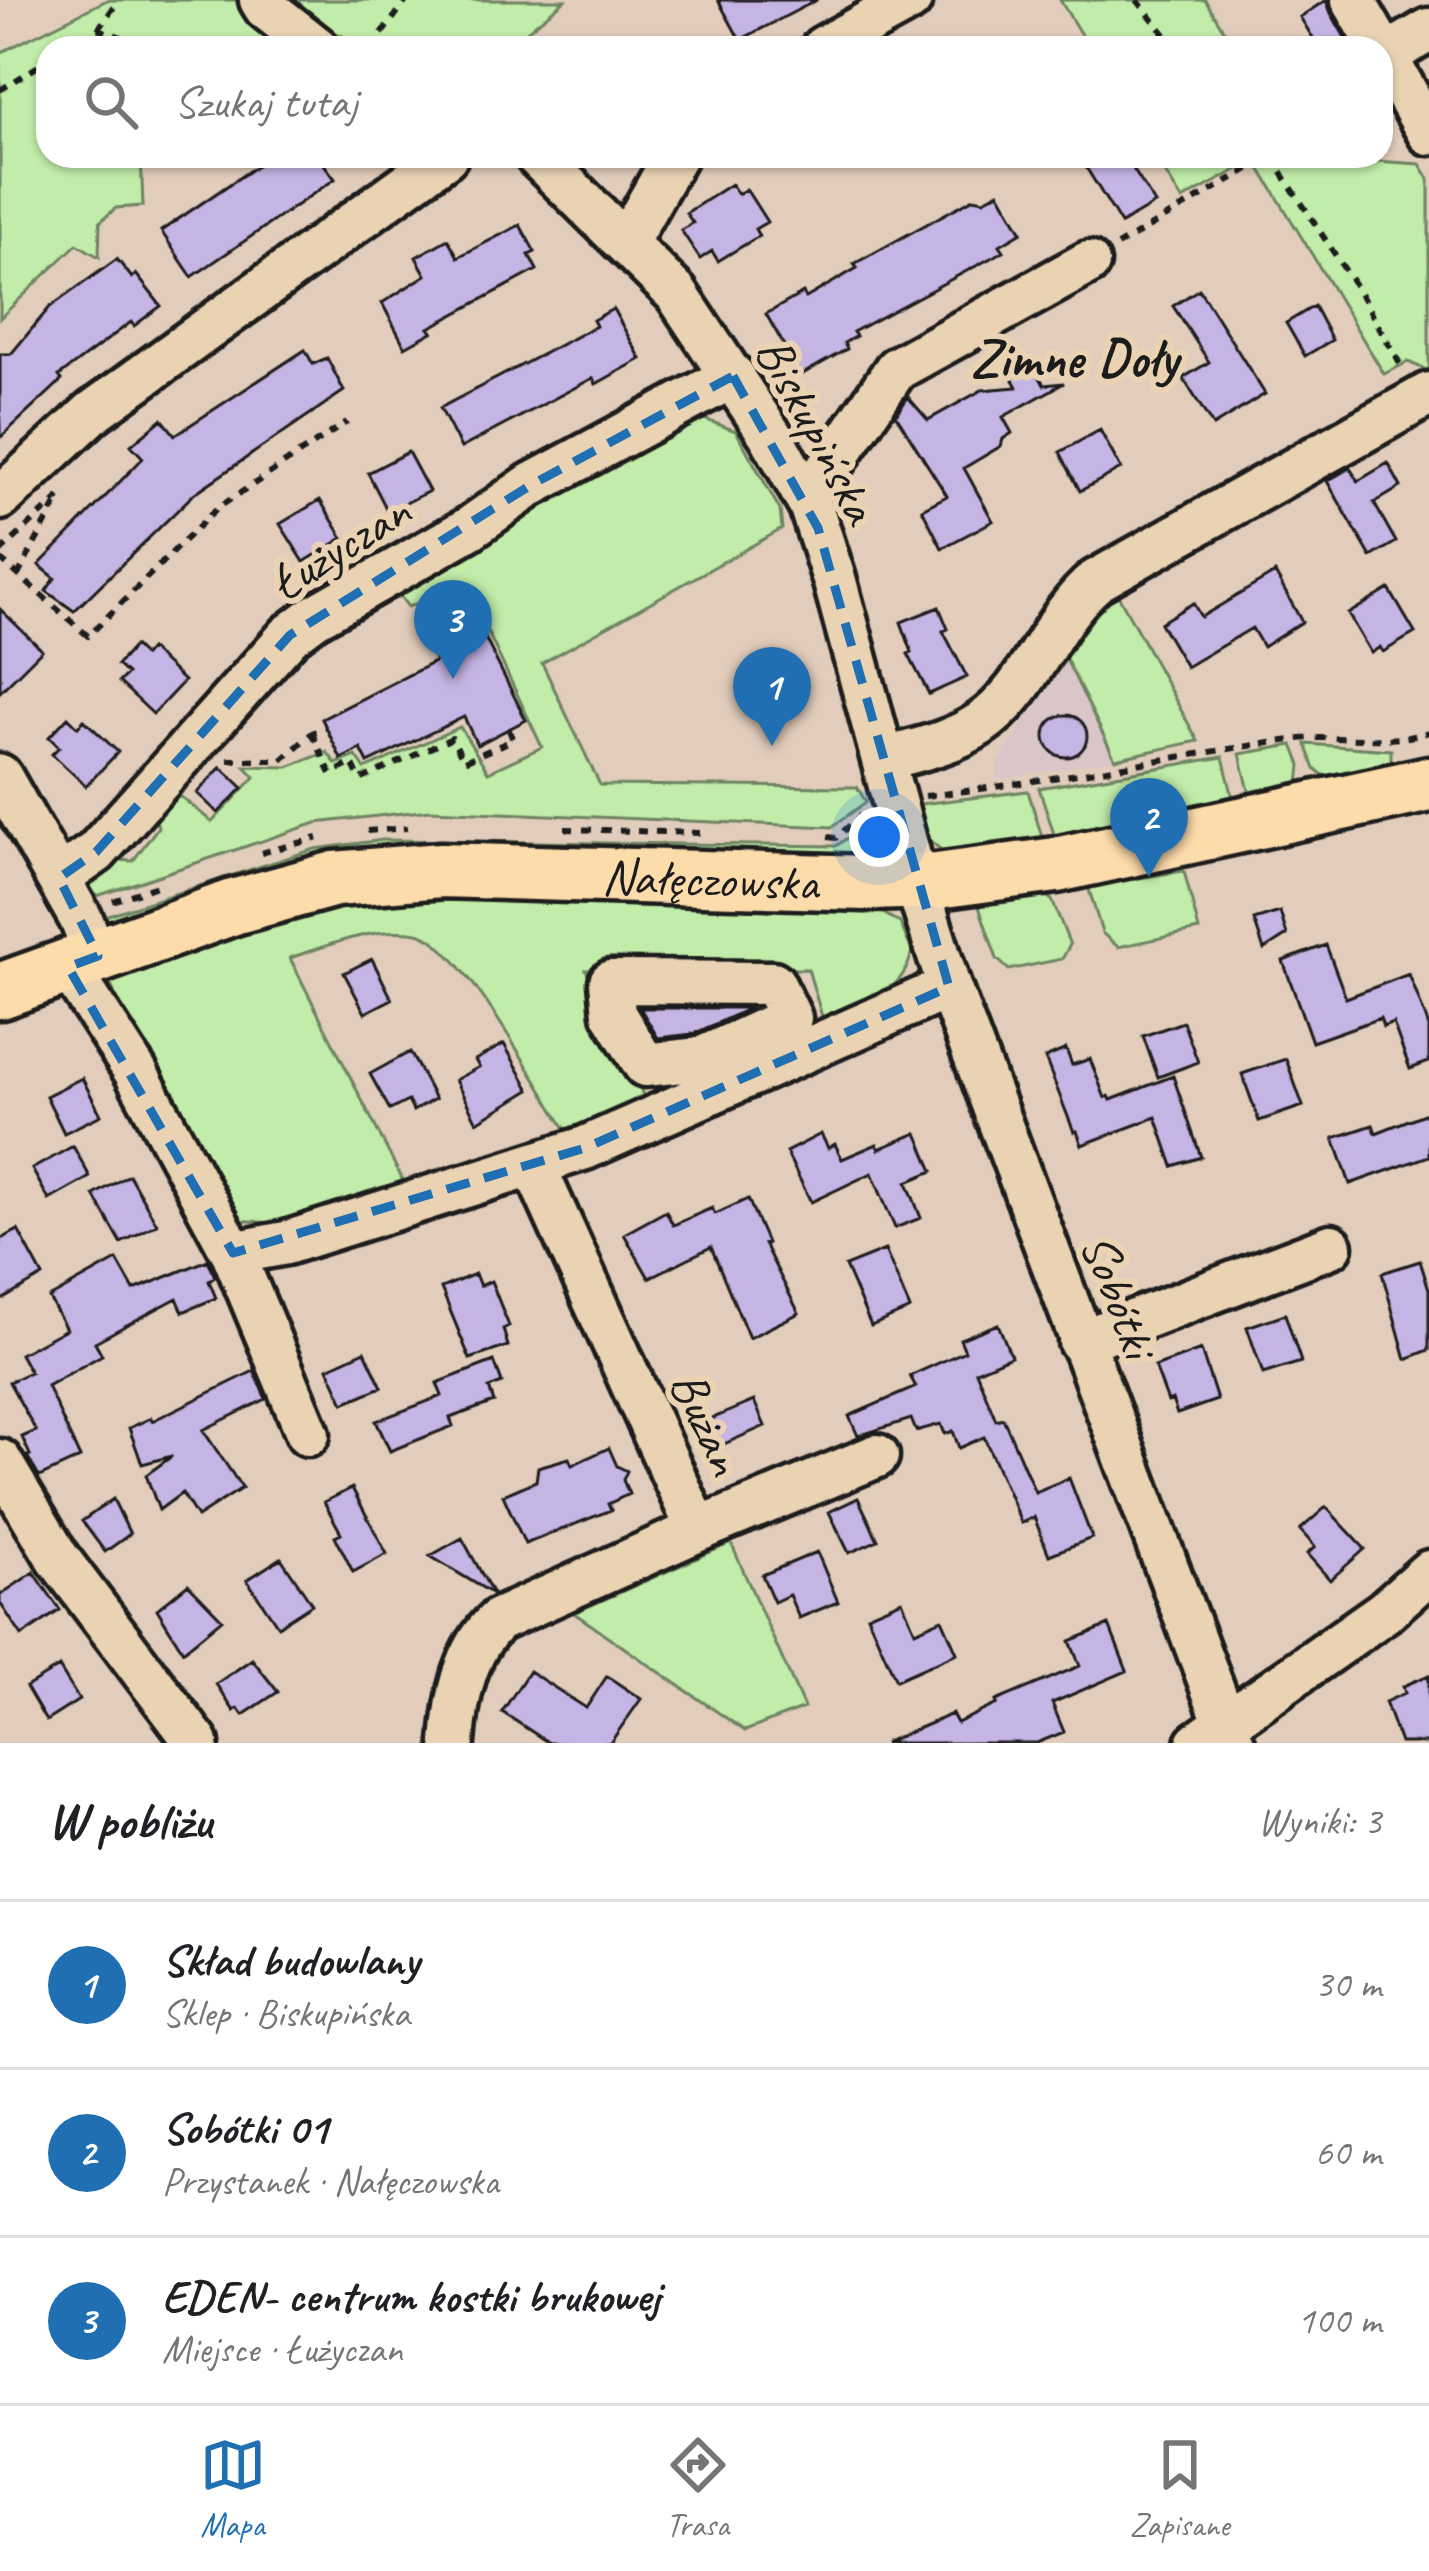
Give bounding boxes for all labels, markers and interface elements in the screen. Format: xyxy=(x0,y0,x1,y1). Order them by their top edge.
search box xyxy=(36,36,1393,168)
icon: search xyxy=(78,69,144,135)
text: Szukaj tutaj xyxy=(174,74,357,131)
district label: Zimne Doły xyxy=(970,324,1182,392)
street label: Biskupińska xyxy=(742,325,894,537)
street label: Łużyczan xyxy=(258,478,423,615)
pin: 3 xyxy=(414,580,492,679)
pin: 1 xyxy=(733,647,811,746)
pin: 2 xyxy=(1110,778,1188,877)
your location xyxy=(849,807,909,867)
street label: Nałęczowska xyxy=(601,844,822,915)
street label: Sobótki xyxy=(1066,1224,1174,1371)
street label: Bużan xyxy=(656,1361,759,1486)
text: W pobliżu xyxy=(48,1789,211,1853)
text: Wyniki: 3 xyxy=(1258,1797,1381,1846)
text: Skład budowlany xyxy=(162,1932,419,1989)
text: 1 xyxy=(78,1960,96,2009)
text: 30 m xyxy=(1315,1960,1381,2009)
text: Sklep · Biskupińska xyxy=(162,1989,410,2038)
text: Sobótki 01 xyxy=(162,2100,328,2157)
text: 2 xyxy=(78,2128,96,2177)
text: 60 m xyxy=(1315,2128,1381,2177)
text: Przystanek · Nałęczowska xyxy=(162,2157,499,2206)
text: EDEN- centrum kostki brukowej xyxy=(162,2268,660,2325)
text: 3 xyxy=(78,2296,96,2345)
text: 100 m xyxy=(1297,2296,1381,2345)
text: Miejsce · Łużyczan xyxy=(162,2325,402,2374)
tab: Mapa xyxy=(200,2432,266,2546)
tab: Trasa xyxy=(665,2432,731,2546)
tab: Zapisane xyxy=(1130,2432,1230,2546)

